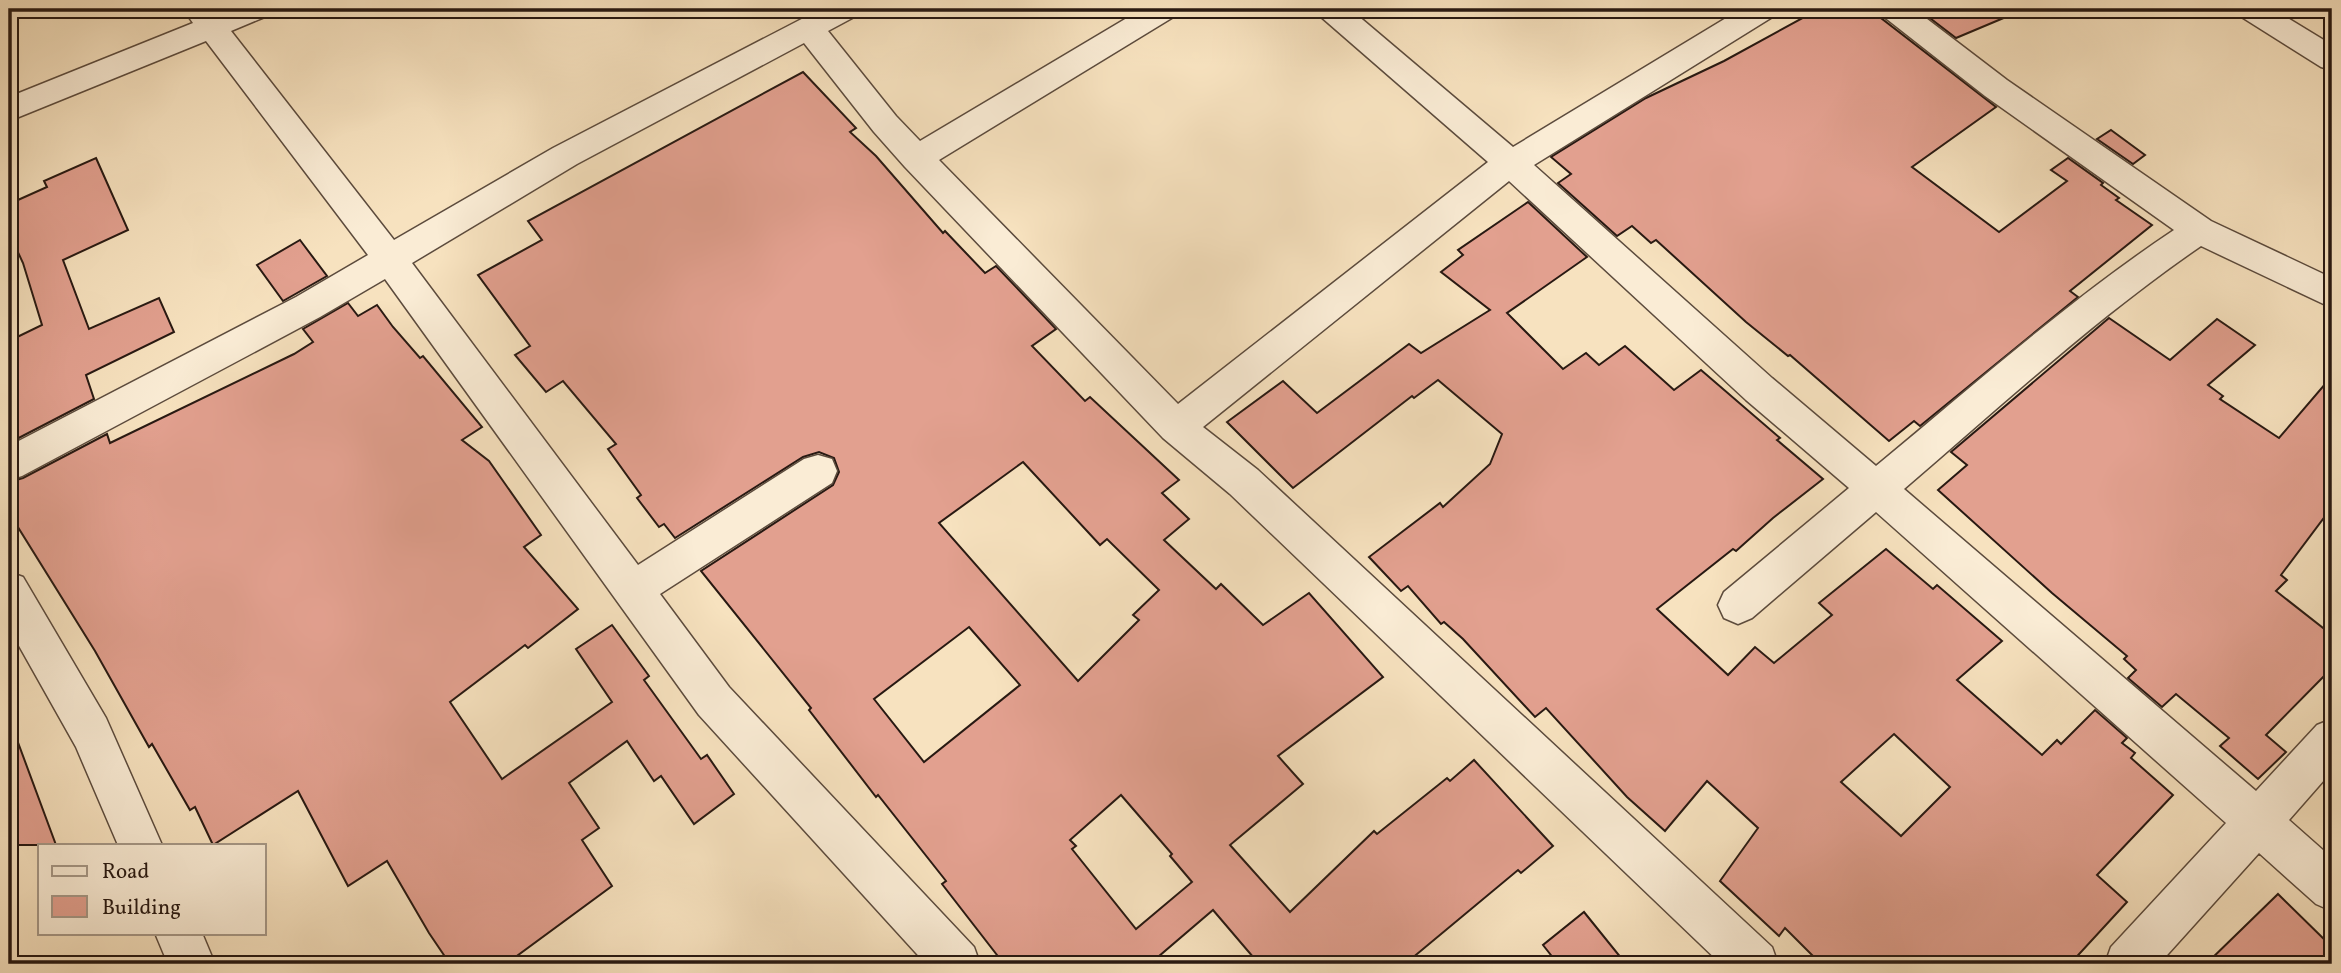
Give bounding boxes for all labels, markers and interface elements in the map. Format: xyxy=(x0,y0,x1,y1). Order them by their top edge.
legend xyxy=(38,844,266,934)
text: Road xyxy=(102,858,149,887)
text: Building xyxy=(102,894,181,923)

